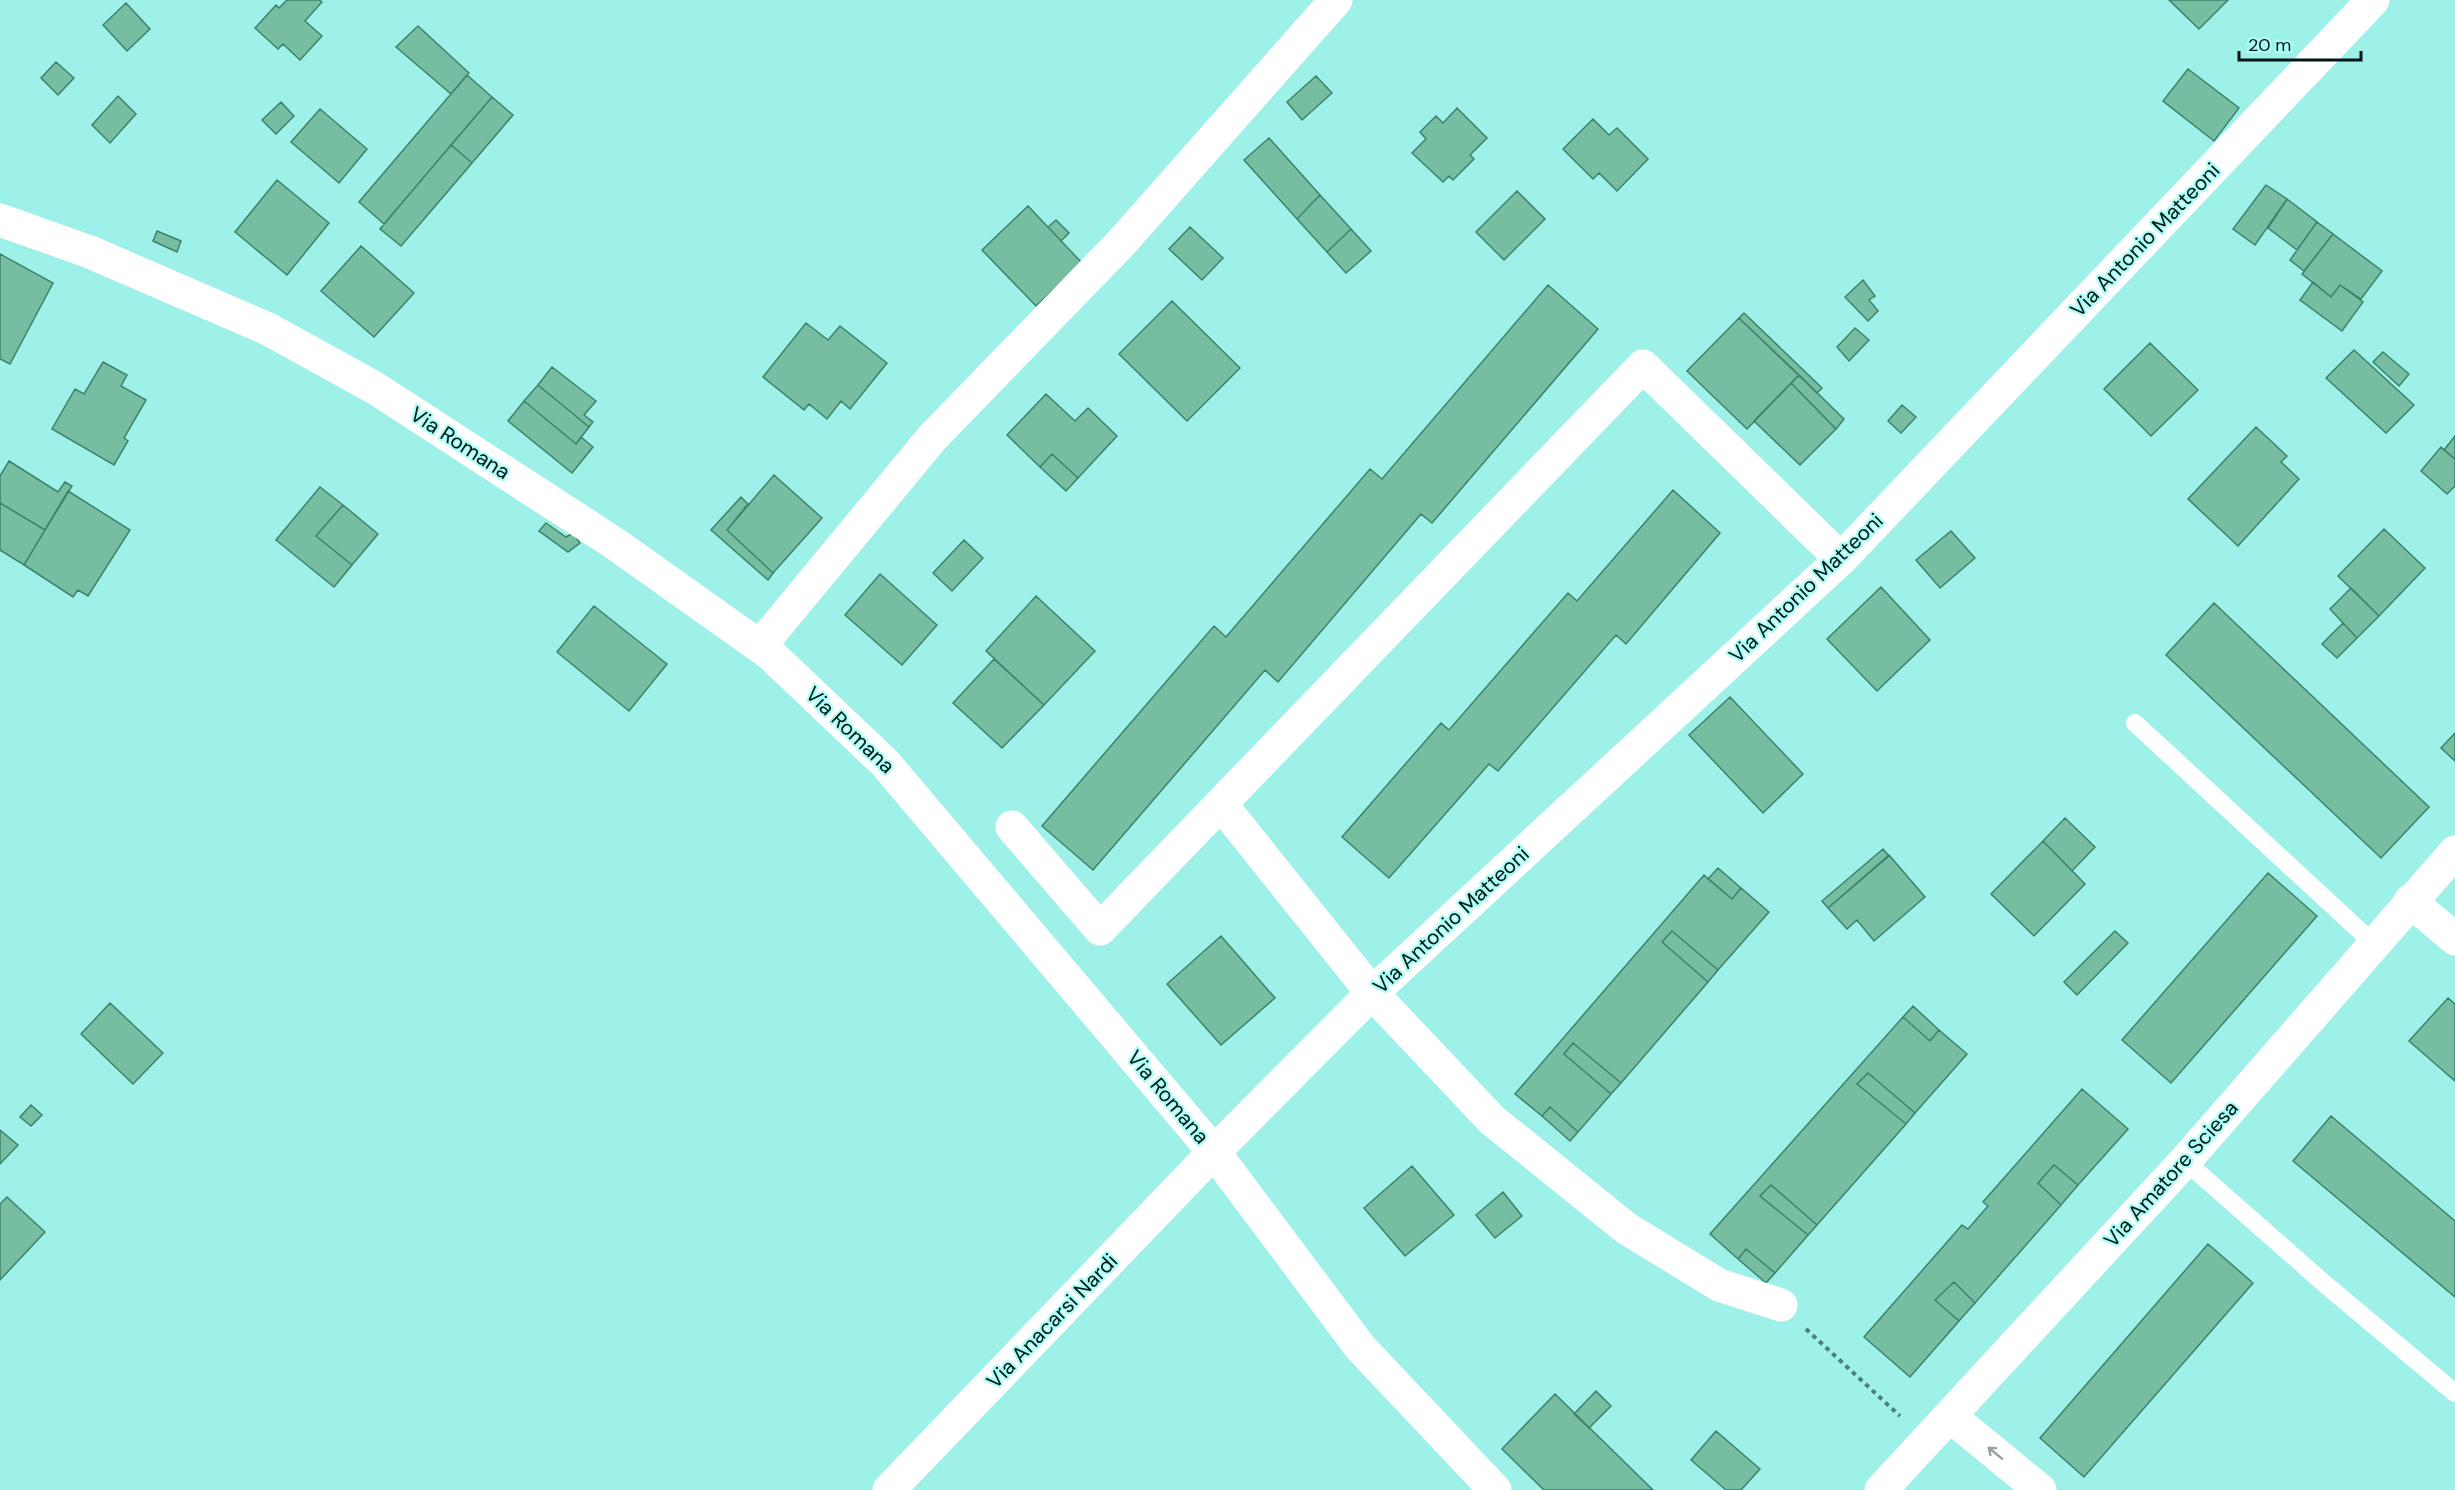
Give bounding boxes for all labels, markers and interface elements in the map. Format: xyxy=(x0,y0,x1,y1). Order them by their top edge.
scale bar xyxy=(2239,24,2360,62)
text: 20 m xyxy=(2248,33,2291,57)
street label: Via Antonio Matteoni xyxy=(2064,157,2226,323)
street label: Via Romana xyxy=(405,400,515,486)
street label: Via Antonio Matteoni xyxy=(1723,507,1889,669)
street label: Via Romana xyxy=(799,680,901,780)
street label: Via Antonio Matteoni xyxy=(1367,840,1535,1000)
street label: Via Romana xyxy=(1121,1044,1215,1150)
street label: Via Amatore Sciesa xyxy=(2098,1095,2244,1253)
street label: Via Anacarsi Nardi xyxy=(980,1247,1124,1395)
one-way arrow xyxy=(1988,1446,2003,1460)

